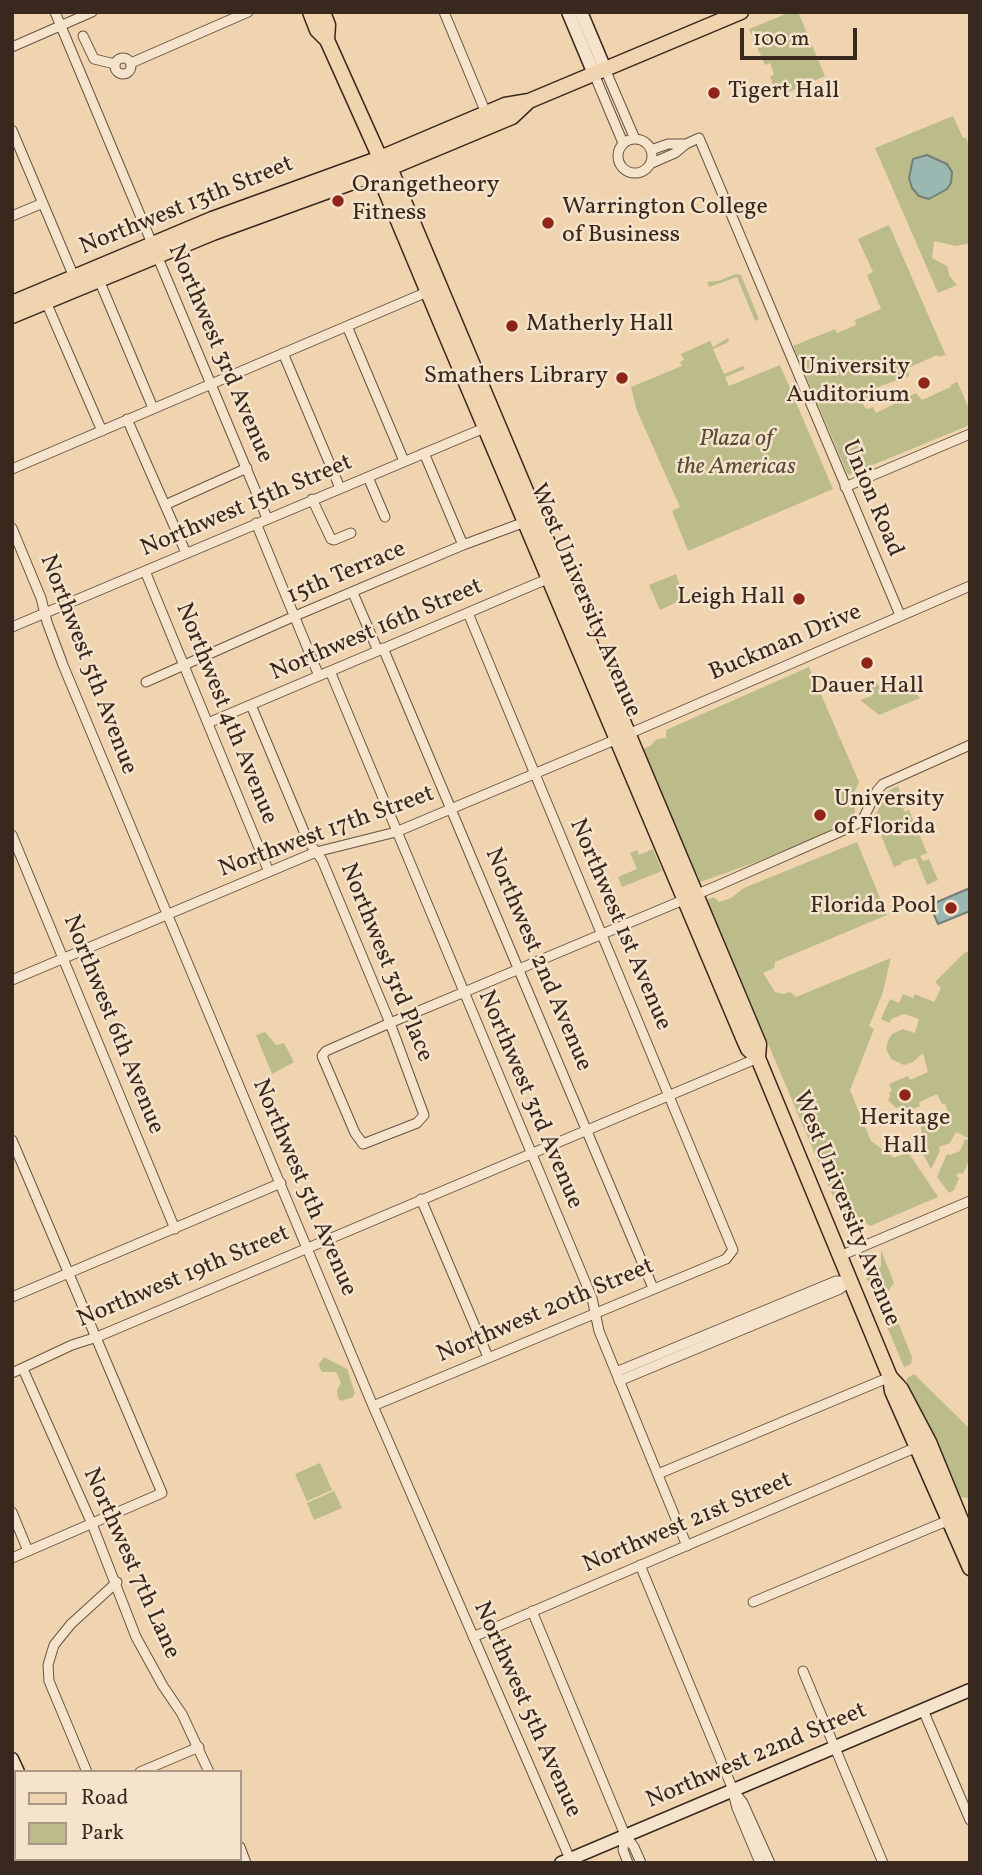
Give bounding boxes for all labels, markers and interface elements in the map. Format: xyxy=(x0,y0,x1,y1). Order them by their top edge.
scale bar xyxy=(744,14,861,58)
text: 100 m xyxy=(753,25,810,54)
place label: Tigert Hall xyxy=(728,79,839,107)
marker: Tigert Hall xyxy=(706,85,722,101)
street label: Northwest 13th Street xyxy=(76,151,298,263)
place label: Orangetheory Fitness xyxy=(352,173,499,229)
marker: Orangetheory Fitness xyxy=(330,193,346,209)
place label: Warrington College of Business xyxy=(562,195,768,251)
marker: Warrington College of Business xyxy=(540,215,556,231)
street label: Northwest 3rd Avenue xyxy=(160,240,278,468)
place label: Matherly Hall xyxy=(526,312,673,340)
marker: Matherly Hall xyxy=(504,318,520,334)
place label: University Auditorium xyxy=(786,355,910,411)
place label: Smathers Library xyxy=(424,364,608,392)
marker: Smathers Library xyxy=(614,370,630,386)
marker: University Auditorium xyxy=(916,375,932,391)
park label: Plaza of the Americas xyxy=(676,427,796,483)
street label: Union Road xyxy=(834,436,908,562)
street label: Northwest 15th Street xyxy=(137,449,357,565)
street label: West University Avenue xyxy=(522,480,646,722)
street label: 15th Terrace xyxy=(283,536,411,612)
street label: Northwest 5th Avenue xyxy=(32,551,142,779)
street label: Northwest 16th Street xyxy=(267,573,487,689)
place label: Leigh Hall xyxy=(677,585,785,613)
marker: Leigh Hall xyxy=(791,591,807,607)
street label: Northwest 4th Avenue xyxy=(167,599,283,829)
street label: Buckman Drive xyxy=(706,599,866,689)
marker: Dauer Hall xyxy=(859,655,875,671)
place label: Dauer Hall xyxy=(810,674,924,702)
street label: Northwest 17th Street xyxy=(215,781,439,885)
place label: University of Florida xyxy=(834,787,945,843)
marker: University of Florida xyxy=(812,807,828,823)
street label: Northwest 1st Avenue xyxy=(561,815,677,1035)
street label: Northwest 2nd Avenue xyxy=(477,844,597,1076)
street label: Northwest 3rd Place xyxy=(332,860,438,1066)
place label: Florida Pool xyxy=(810,894,937,922)
marker: Florida Pool xyxy=(943,900,959,916)
street label: Northwest 6th Avenue xyxy=(55,911,169,1139)
street label: Northwest 3rd Avenue xyxy=(470,986,588,1214)
street label: Northwest 5th Avenue xyxy=(244,1075,362,1301)
street label: West University Avenue xyxy=(785,1087,905,1331)
marker: Heritage Hall xyxy=(897,1087,913,1103)
place label: Heritage Hall xyxy=(860,1106,950,1162)
street label: Northwest 19th Street xyxy=(74,1220,294,1336)
street label: Northwest 20th Street xyxy=(433,1253,659,1371)
street label: Northwest 7th Lane xyxy=(75,1464,185,1664)
street label: Northwest 21st Street xyxy=(579,1467,797,1581)
street label: Northwest 5th Avenue xyxy=(465,1598,587,1822)
street label: Northwest 22nd Street xyxy=(642,1697,872,1817)
legend xyxy=(14,1770,242,1861)
text: Road xyxy=(81,1784,128,1813)
text: Park xyxy=(81,1819,124,1848)

